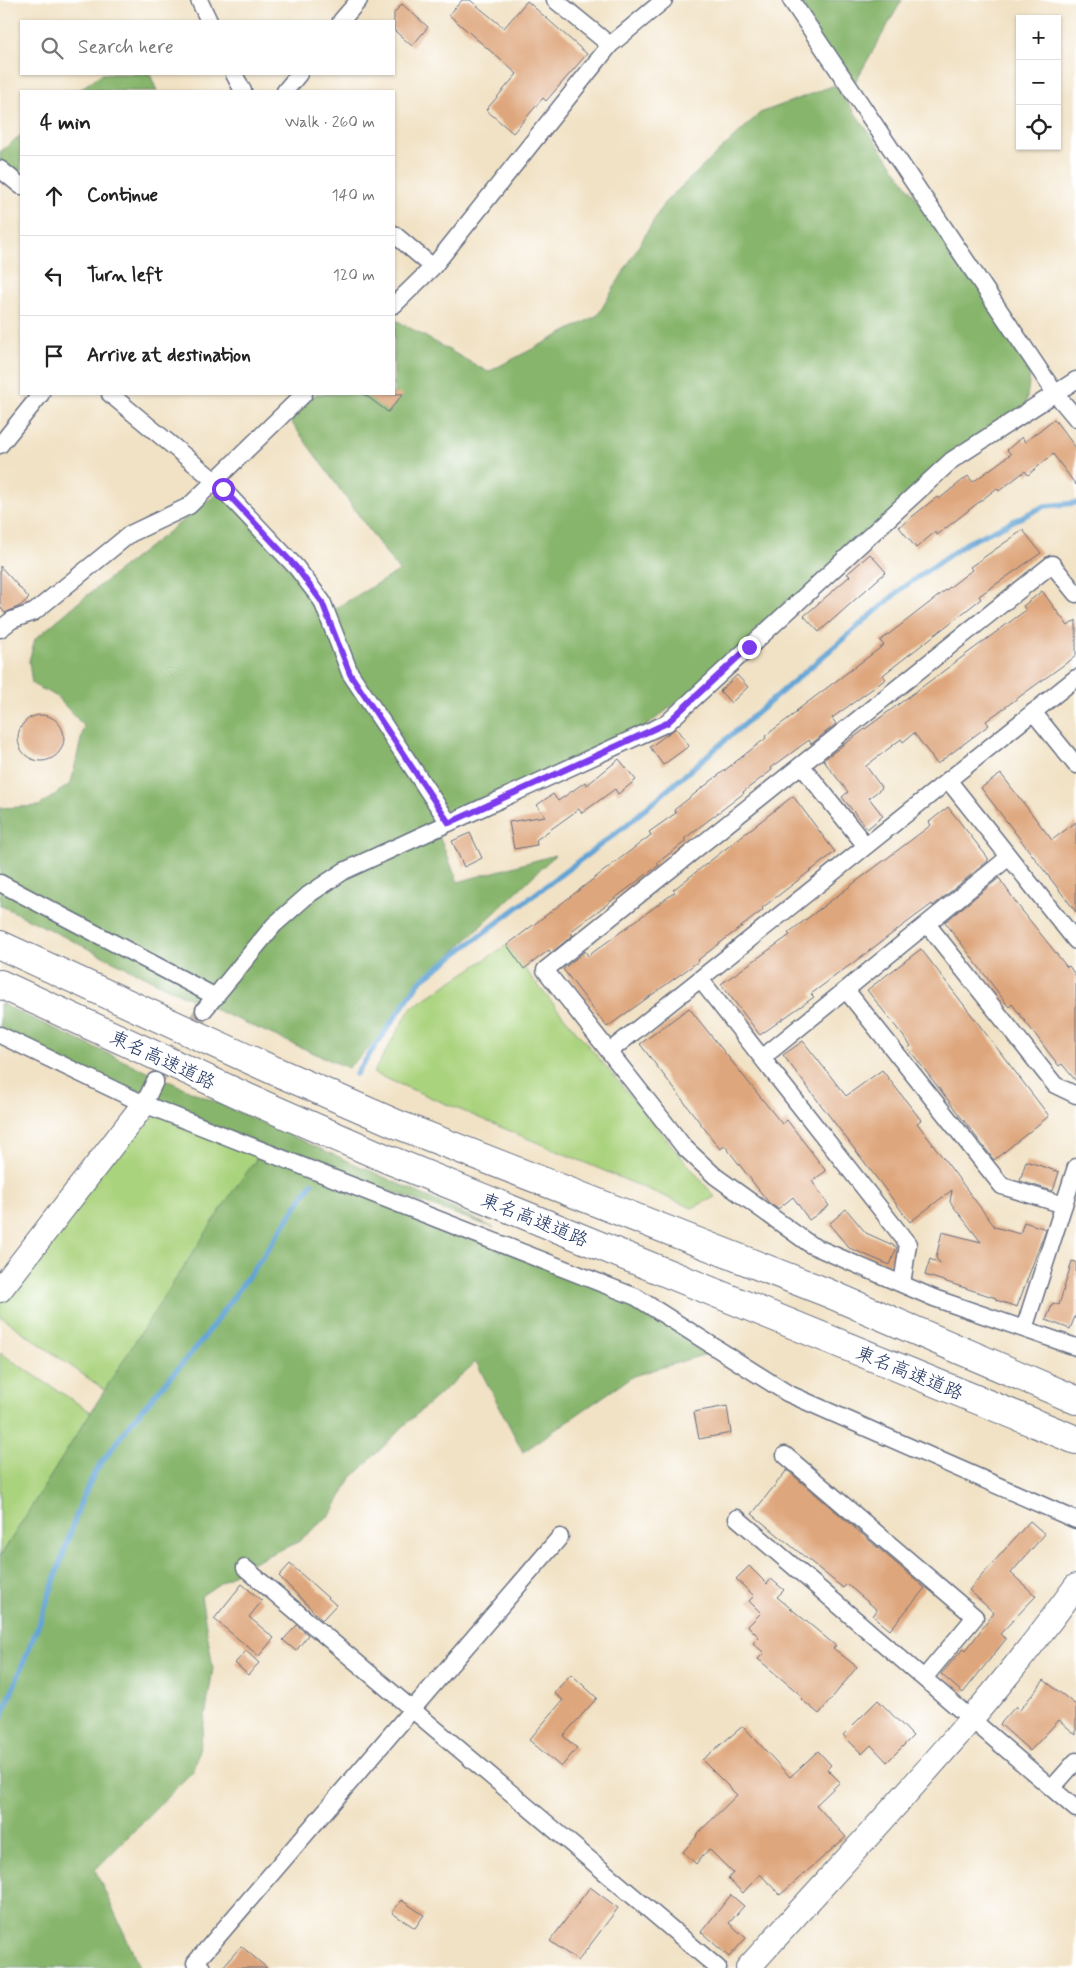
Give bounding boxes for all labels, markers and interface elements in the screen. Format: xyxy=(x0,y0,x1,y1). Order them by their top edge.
map controls xyxy=(1016,15,1061,150)
button: + xyxy=(1016,15,1061,60)
search box xyxy=(20,20,395,75)
icon: search xyxy=(38,34,66,62)
text: Search here xyxy=(78,35,174,60)
button: − xyxy=(1016,60,1061,105)
button: locate xyxy=(1016,105,1061,150)
text: 4 min xyxy=(40,109,91,137)
text: Walk · 260 m xyxy=(285,112,375,133)
icon: ahead xyxy=(40,182,68,210)
text: Continue xyxy=(87,183,158,208)
text: 140 m xyxy=(331,185,375,206)
icon: left xyxy=(40,262,68,290)
text: Turn left xyxy=(87,263,163,288)
text: 120 m xyxy=(333,265,375,286)
icon: arrive xyxy=(40,342,68,370)
text: Arrive at destination xyxy=(87,343,251,368)
route start xyxy=(212,478,235,501)
route end xyxy=(738,636,761,659)
street label: 東名高速道路 xyxy=(105,1025,219,1096)
street label: 東名高速道路 xyxy=(477,1187,592,1253)
street label: 東名高速道路 xyxy=(852,1340,967,1406)

